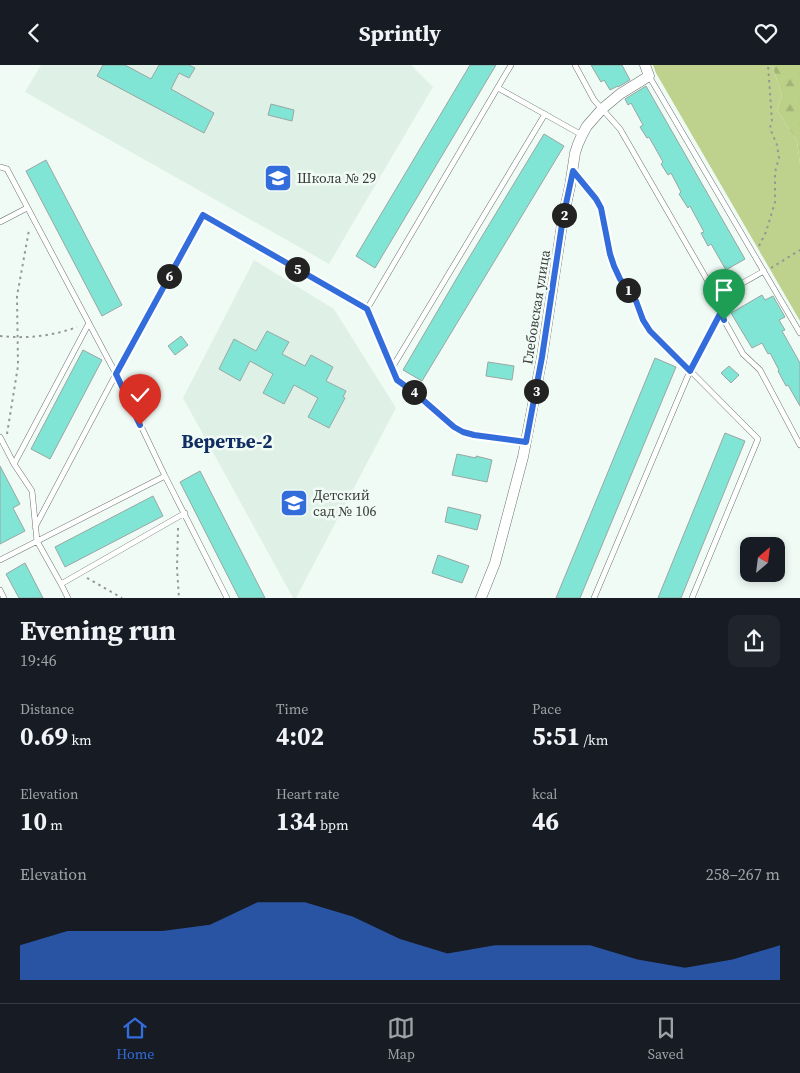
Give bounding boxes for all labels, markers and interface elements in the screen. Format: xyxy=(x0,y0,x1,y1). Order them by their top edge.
text: Sprintly xyxy=(359,18,441,48)
icon: back xyxy=(20,19,48,47)
icon: heart xyxy=(752,19,780,47)
school or university icon: Школа № 29 xyxy=(263,163,293,193)
place label: Школа № 29 xyxy=(297,168,376,188)
pin: 2 xyxy=(552,203,576,227)
text: 2 xyxy=(561,205,568,225)
street label: Глебовская улица xyxy=(517,247,555,366)
pin: 5 xyxy=(284,257,310,281)
text: 5 xyxy=(294,259,301,279)
pin: 6 xyxy=(156,263,182,289)
text: 6 xyxy=(166,266,173,286)
pin xyxy=(703,269,745,320)
icon: arrive xyxy=(710,276,738,304)
pin: 1 xyxy=(616,277,640,303)
text: 1 xyxy=(625,280,632,300)
pin xyxy=(119,374,161,425)
pin: 4 xyxy=(402,379,426,405)
pin: 3 xyxy=(524,379,548,403)
icon: check xyxy=(126,381,154,409)
text: 3 xyxy=(533,381,540,401)
text: 4 xyxy=(411,382,418,402)
district label: Веретье-2 xyxy=(181,428,273,454)
place label: Детский сад № 106 xyxy=(313,485,377,521)
school or university icon: Детский сад № 106 xyxy=(279,488,309,518)
north arrow xyxy=(740,537,785,583)
map controls xyxy=(740,537,785,582)
text: Evening run xyxy=(20,611,176,649)
button: share xyxy=(728,615,780,667)
text: 19:46 xyxy=(20,649,57,671)
text: Distance xyxy=(20,699,74,719)
text: Time xyxy=(276,699,308,719)
text: Pace xyxy=(532,699,561,719)
text: 0.69 xyxy=(20,719,68,753)
text: 4:02 xyxy=(276,719,324,753)
text: 5:51 xyxy=(532,719,580,753)
text: km xyxy=(68,730,92,750)
text: /km xyxy=(580,730,608,750)
text: Elevation xyxy=(20,784,78,804)
text: Heart rate xyxy=(276,784,339,804)
text: kcal xyxy=(532,784,558,804)
text: 10 xyxy=(20,804,47,838)
text: 134 xyxy=(276,804,317,838)
text: 46 xyxy=(532,804,559,838)
text: m xyxy=(47,815,63,835)
text: bpm xyxy=(317,815,349,835)
text: Elevation xyxy=(20,863,87,885)
text: 258–267 m xyxy=(706,863,780,885)
tab: Home xyxy=(116,1014,155,1064)
tab: Map xyxy=(387,1014,415,1064)
tab: Saved xyxy=(648,1014,684,1064)

